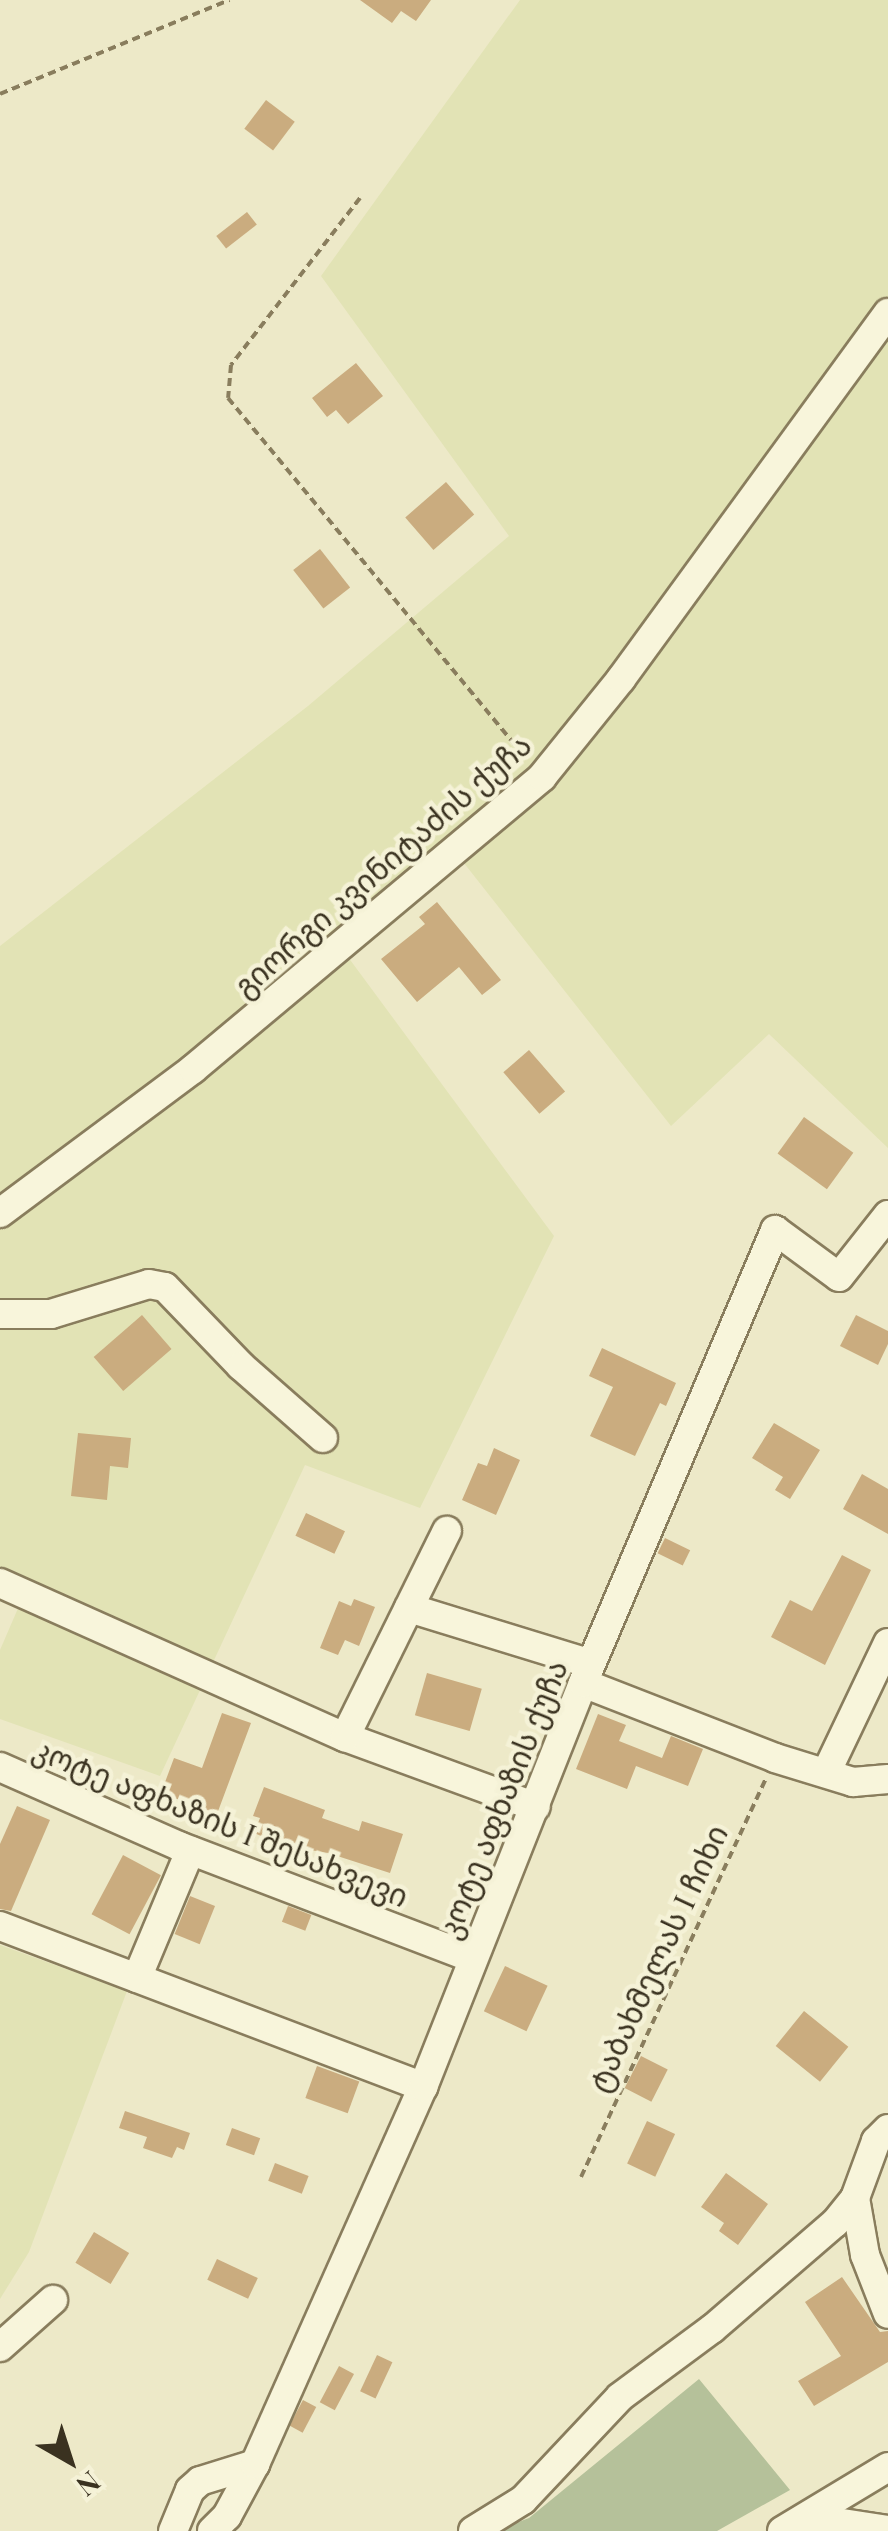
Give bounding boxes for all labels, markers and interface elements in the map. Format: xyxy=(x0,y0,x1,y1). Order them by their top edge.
street label: გიორგი კვინიტაძის ქუჩა xyxy=(226,726,538,1004)
street label: კოტე აფხაზის ქუჩა xyxy=(430,1655,574,1943)
street label: კოტე აფხაზის I შესახვევი xyxy=(28,1730,414,1914)
street label: ტაბახმელას I ჩიხი xyxy=(579,1819,735,2097)
north arrow xyxy=(20,2411,120,2511)
text: N xyxy=(70,2464,109,2505)

